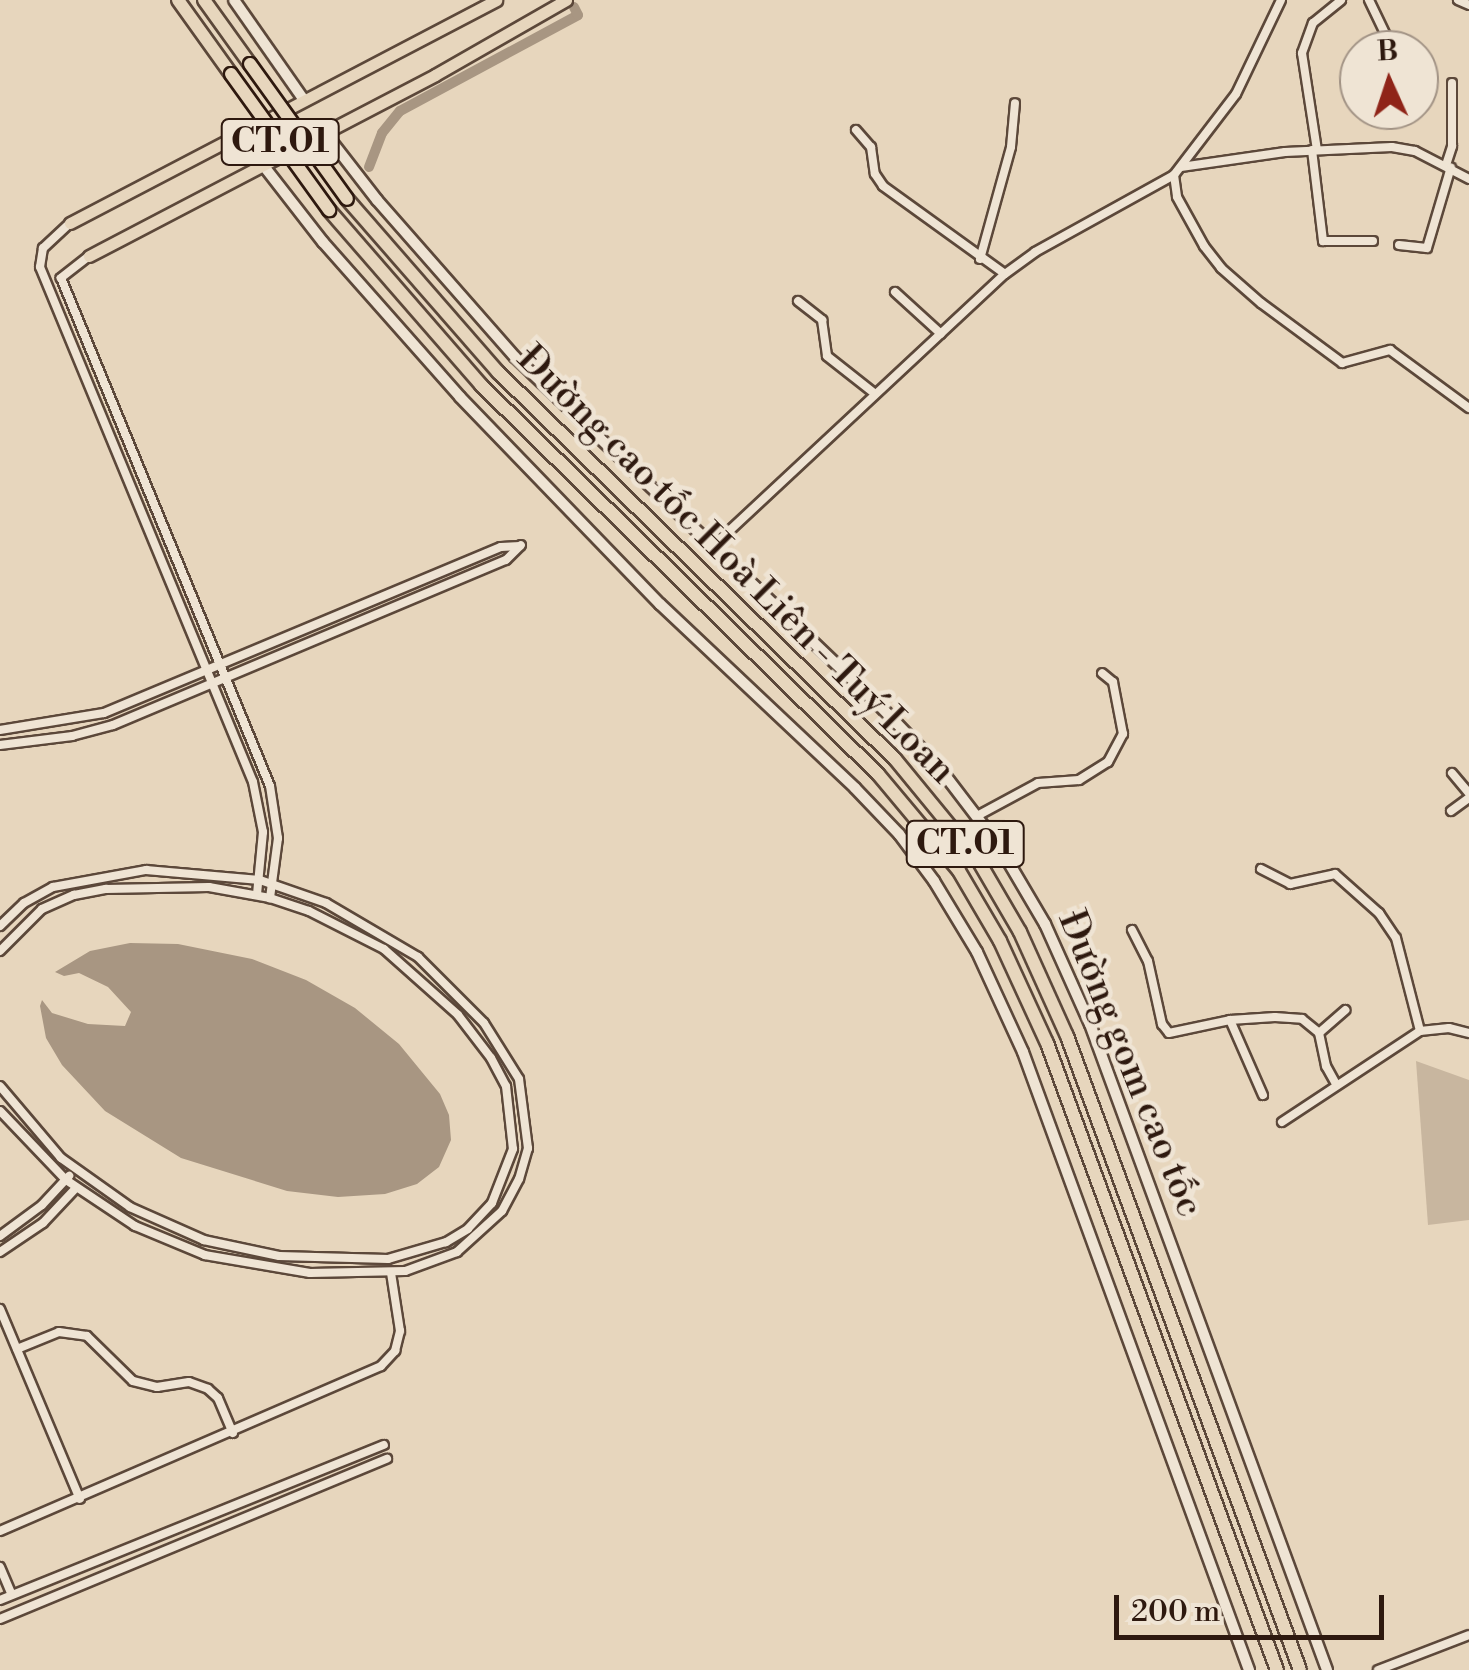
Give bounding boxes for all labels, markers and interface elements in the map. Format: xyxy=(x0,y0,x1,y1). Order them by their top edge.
north arrow xyxy=(1339,30,1439,130)
text: B xyxy=(1376,34,1399,70)
road number: CT.01 xyxy=(220,112,340,172)
street label: Đường cao tốc Hoà Liên - Tuý Loan xyxy=(508,337,964,793)
road number: CT.01 xyxy=(905,814,1025,874)
street label: Đường gom cao tốc xyxy=(1048,904,1212,1224)
scale bar xyxy=(1119,1575,1389,1637)
text: 200 m xyxy=(1131,1593,1220,1631)

